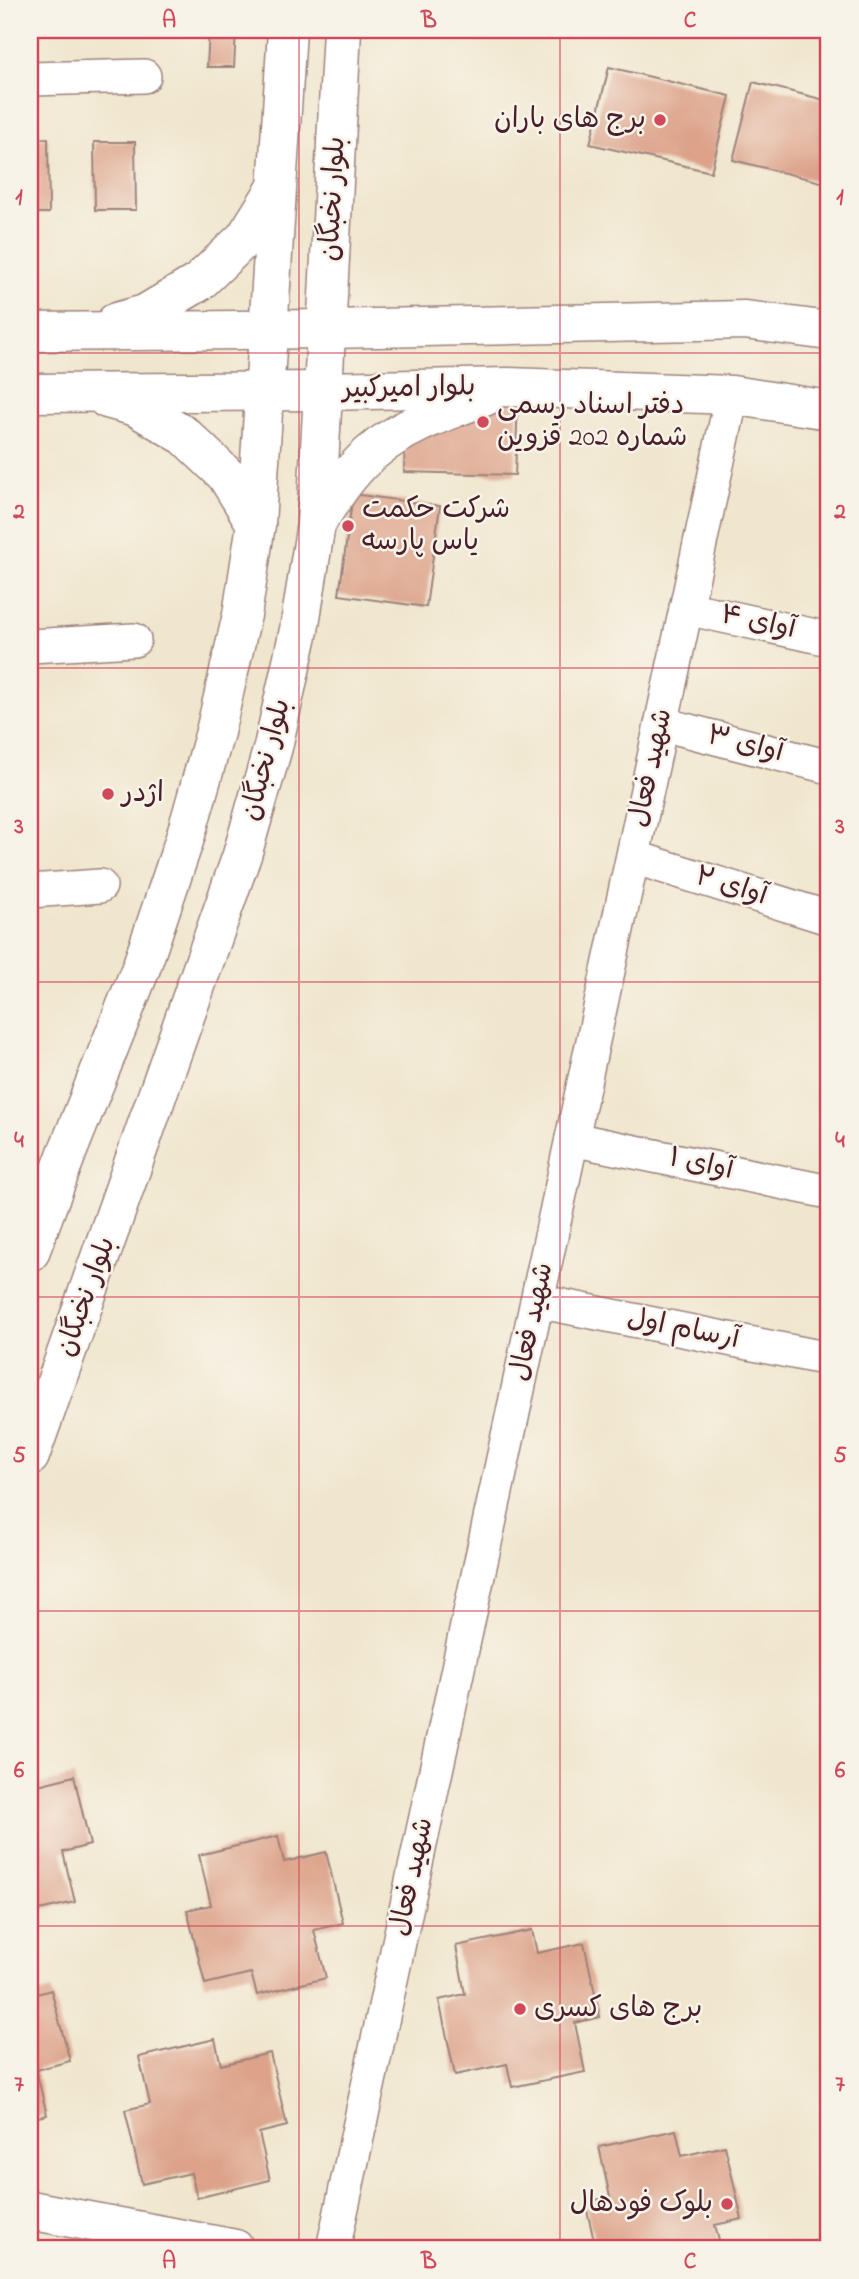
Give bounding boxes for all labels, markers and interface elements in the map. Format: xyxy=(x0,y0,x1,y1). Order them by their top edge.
text: A xyxy=(162,5,176,38)
text: B xyxy=(420,5,437,38)
text: C xyxy=(684,5,697,38)
place label: برج های باران xyxy=(494,100,646,141)
marker: برج های باران xyxy=(652,112,668,128)
street label: بلوار نخبگان xyxy=(310,136,358,262)
text: 1 xyxy=(15,182,23,215)
text: 1 xyxy=(836,182,844,215)
street label: بلوار امیرکبیر xyxy=(340,367,476,411)
place label: دفتر اسناد رسمی شماره 202 قزوین xyxy=(497,386,687,459)
marker: دفتر اسناد رسمی شماره 202 قزوین xyxy=(475,414,491,430)
place label: شرکت حکمت یاس پارسه xyxy=(362,490,510,563)
text: 2 xyxy=(12,496,25,529)
text: 2 xyxy=(833,496,846,529)
marker: شرکت حکمت یاس پارسه xyxy=(340,518,356,534)
street label: آوای ۴ xyxy=(717,595,800,651)
street label: بلوار نخبگان xyxy=(231,694,303,826)
street label: شهید فعال xyxy=(619,705,685,831)
street label: آوای ۳ xyxy=(702,716,789,775)
place label: اژدر xyxy=(120,774,164,815)
marker: اژدر xyxy=(100,786,116,802)
text: 3 xyxy=(13,811,24,844)
text: 3 xyxy=(834,811,845,844)
street label: آوای ۲ xyxy=(690,857,773,918)
text: 4 xyxy=(14,1125,24,1158)
text: 4 xyxy=(835,1125,845,1158)
street label: آوای ۱ xyxy=(665,1138,738,1192)
street label: بلوار نخبگان xyxy=(46,1231,128,1363)
street label: شهید فعال xyxy=(500,1259,566,1385)
street label: آرسام اول xyxy=(623,1299,744,1361)
text: 5 xyxy=(12,1440,26,1473)
text: 5 xyxy=(833,1440,847,1473)
text: 6 xyxy=(14,1755,25,1788)
text: 6 xyxy=(835,1755,846,1788)
street label: شهید فعال xyxy=(380,1814,446,1940)
place label: برج های کسری xyxy=(534,1989,703,2030)
marker: برج های کسری xyxy=(512,2001,528,2017)
text: 7 xyxy=(14,2069,24,2102)
text: 7 xyxy=(835,2069,845,2102)
place label: بلوک فودهال xyxy=(570,2184,713,2225)
marker: بلوک فودهال xyxy=(719,2196,735,2212)
text: A xyxy=(162,2246,176,2279)
text: B xyxy=(420,2246,437,2279)
text: C xyxy=(684,2246,697,2279)

